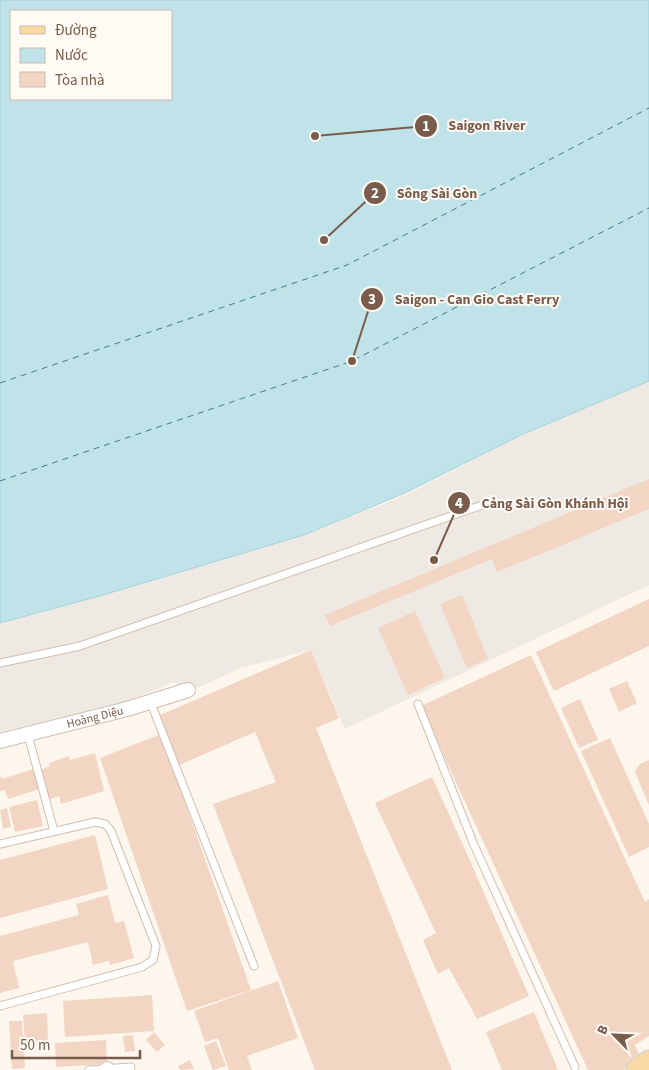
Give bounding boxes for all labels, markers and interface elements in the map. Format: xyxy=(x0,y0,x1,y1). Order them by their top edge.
legend xyxy=(10,10,172,100)
text: Đường xyxy=(55,20,97,41)
text: Nước xyxy=(55,45,88,66)
text: Tòa nhà xyxy=(55,70,104,91)
callout: Saigon River xyxy=(414,111,536,140)
text: 1 xyxy=(422,116,430,137)
text: Saigon River xyxy=(448,116,526,136)
callout: Sông Sài Gòn xyxy=(362,178,488,207)
text: 2 xyxy=(371,183,379,204)
text: Sông Sài Gòn xyxy=(397,184,477,204)
callout: Saigon - Can Gio Cast Ferry xyxy=(360,284,569,313)
text: 3 xyxy=(368,289,376,310)
text: Saigon - Can Gio Cast Ferry xyxy=(395,290,560,310)
callout: Cảng Sài Gòn Khánh Hội xyxy=(446,488,638,517)
text: 4 xyxy=(455,493,463,514)
text: Cảng Sài Gòn Khánh Hội xyxy=(482,494,629,514)
street label: Hoàng Diệu xyxy=(65,702,125,733)
north arrow xyxy=(589,1010,639,1060)
text: B xyxy=(592,1022,614,1038)
scale bar xyxy=(12,1028,140,1060)
text: 50 m xyxy=(20,1035,50,1056)

